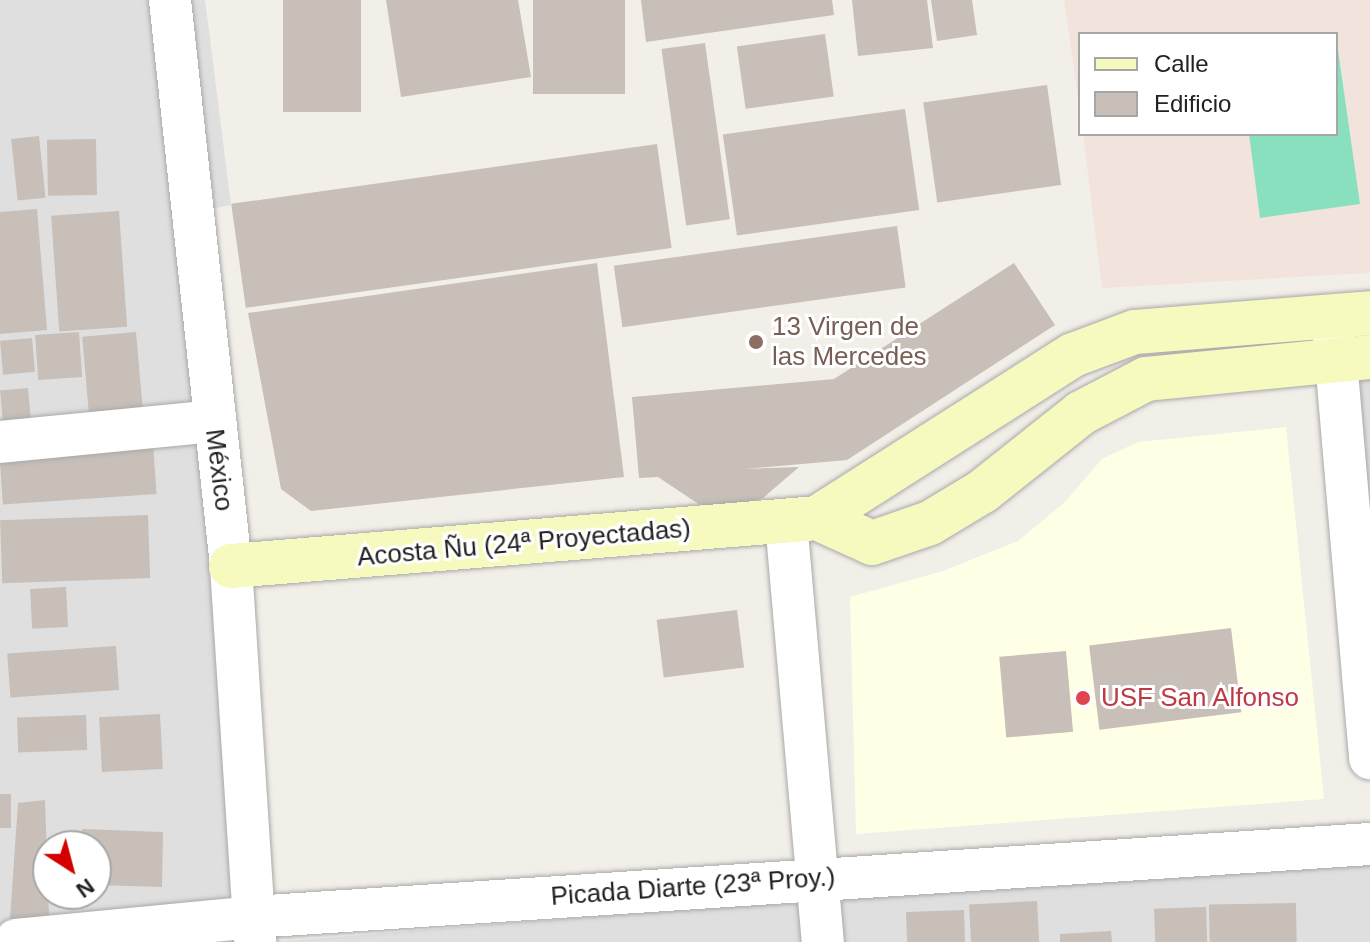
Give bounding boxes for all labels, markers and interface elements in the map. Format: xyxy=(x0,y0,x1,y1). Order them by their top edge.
legend xyxy=(1078,32,1338,136)
text: Calle xyxy=(1154,50,1209,77)
text: Edificio xyxy=(1154,90,1231,117)
place label: 13 Virgen de las Mercedes xyxy=(772,311,927,372)
marker: 13 Virgen de las Mercedes xyxy=(747,333,765,351)
street label: México xyxy=(198,427,240,513)
street label: Acosta Ñu (24ª Proyectadas) xyxy=(356,513,692,573)
place label: USF San Alfonso xyxy=(1101,682,1300,714)
marker: USF San Alfonso xyxy=(1072,687,1094,709)
north arrow xyxy=(32,830,112,910)
street label: Picada Diarte (23ª Proy.) xyxy=(550,861,836,913)
text: N xyxy=(71,873,99,903)

